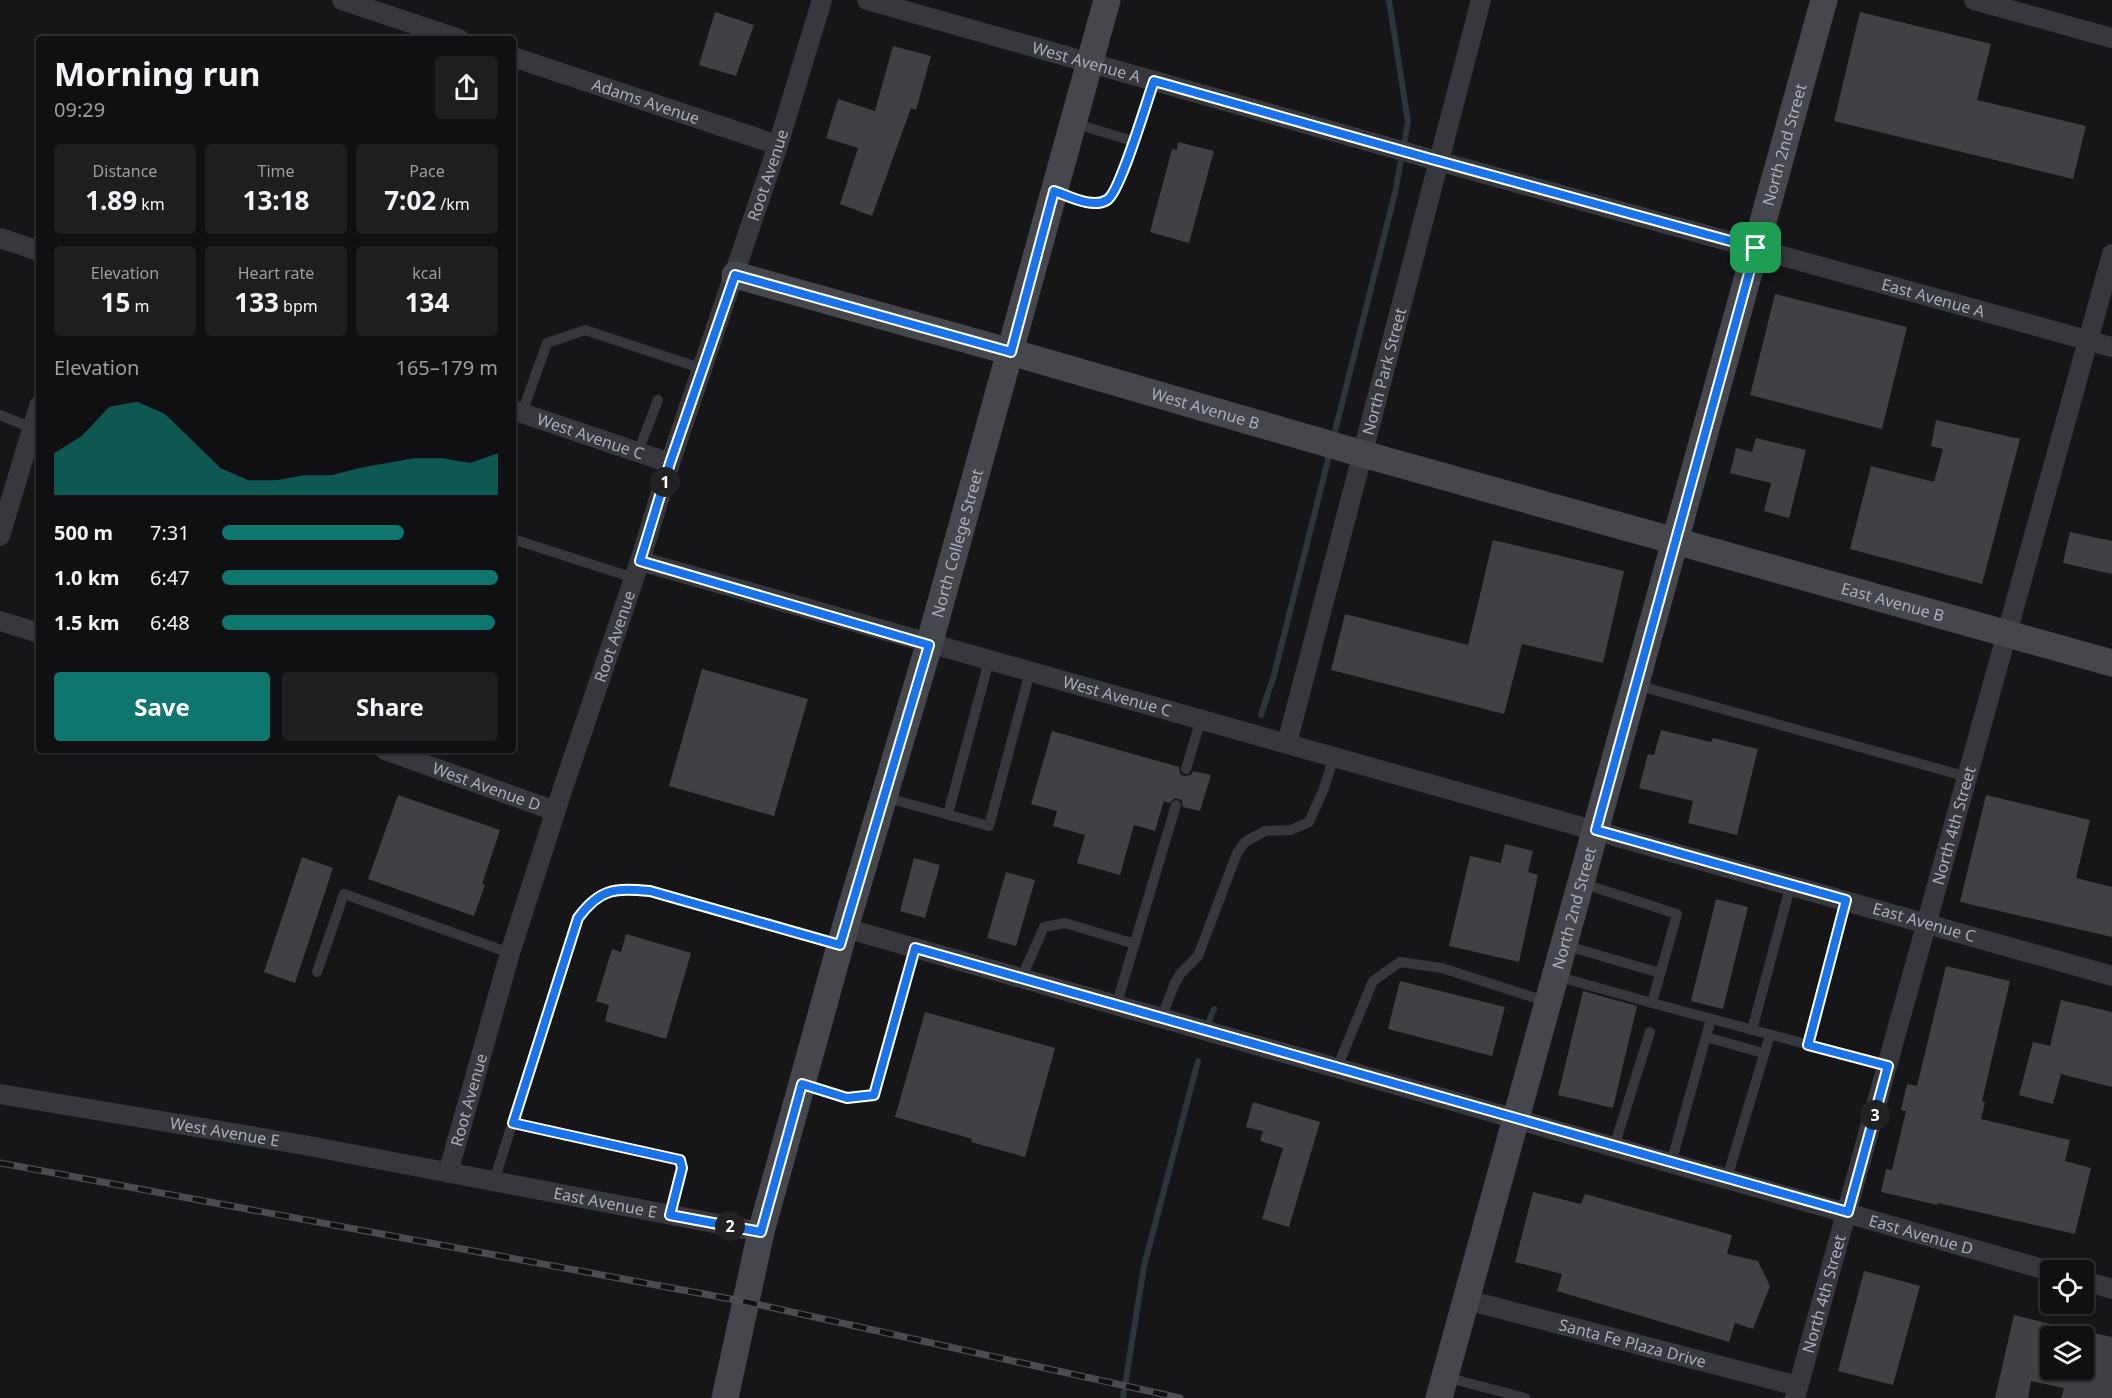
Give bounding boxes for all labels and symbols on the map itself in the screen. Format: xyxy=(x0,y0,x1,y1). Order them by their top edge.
street label: West Avenue A xyxy=(1030,36,1144,88)
street label: Adams Avenue xyxy=(589,73,703,129)
street label: North 2nd Street xyxy=(1757,81,1812,208)
street label: Root Avenue xyxy=(742,127,793,224)
pin xyxy=(1730,222,1781,273)
street label: East Avenue A xyxy=(1879,273,1988,323)
street label: North Park Street xyxy=(1357,305,1411,438)
street label: West Avenue B xyxy=(1149,382,1262,435)
street label: West Avenue C xyxy=(534,408,647,465)
street label: North College Street xyxy=(926,466,988,620)
pin: 1 xyxy=(650,467,680,497)
street label: East Avenue B xyxy=(1839,577,1947,627)
street label: Root Avenue xyxy=(589,588,640,685)
street label: West Avenue C xyxy=(1061,670,1174,722)
street label: West Avenue D xyxy=(430,757,544,816)
street label: North 4th Street xyxy=(1927,764,1981,887)
street label: North 2nd Street xyxy=(1547,844,1601,972)
street label: East Avenue C xyxy=(1870,897,1978,947)
street label: Root Avenue xyxy=(445,1051,492,1149)
pin: 3 xyxy=(1860,1100,1890,1130)
street label: West Avenue E xyxy=(169,1112,281,1152)
street label: East Avenue E xyxy=(552,1182,659,1223)
street label: East Avenue D xyxy=(1866,1209,1976,1260)
pin: 2 xyxy=(715,1211,745,1241)
street label: North 4th Street xyxy=(1797,1232,1851,1356)
street label: Santa Fe Plaza Drive xyxy=(1557,1313,1708,1373)

